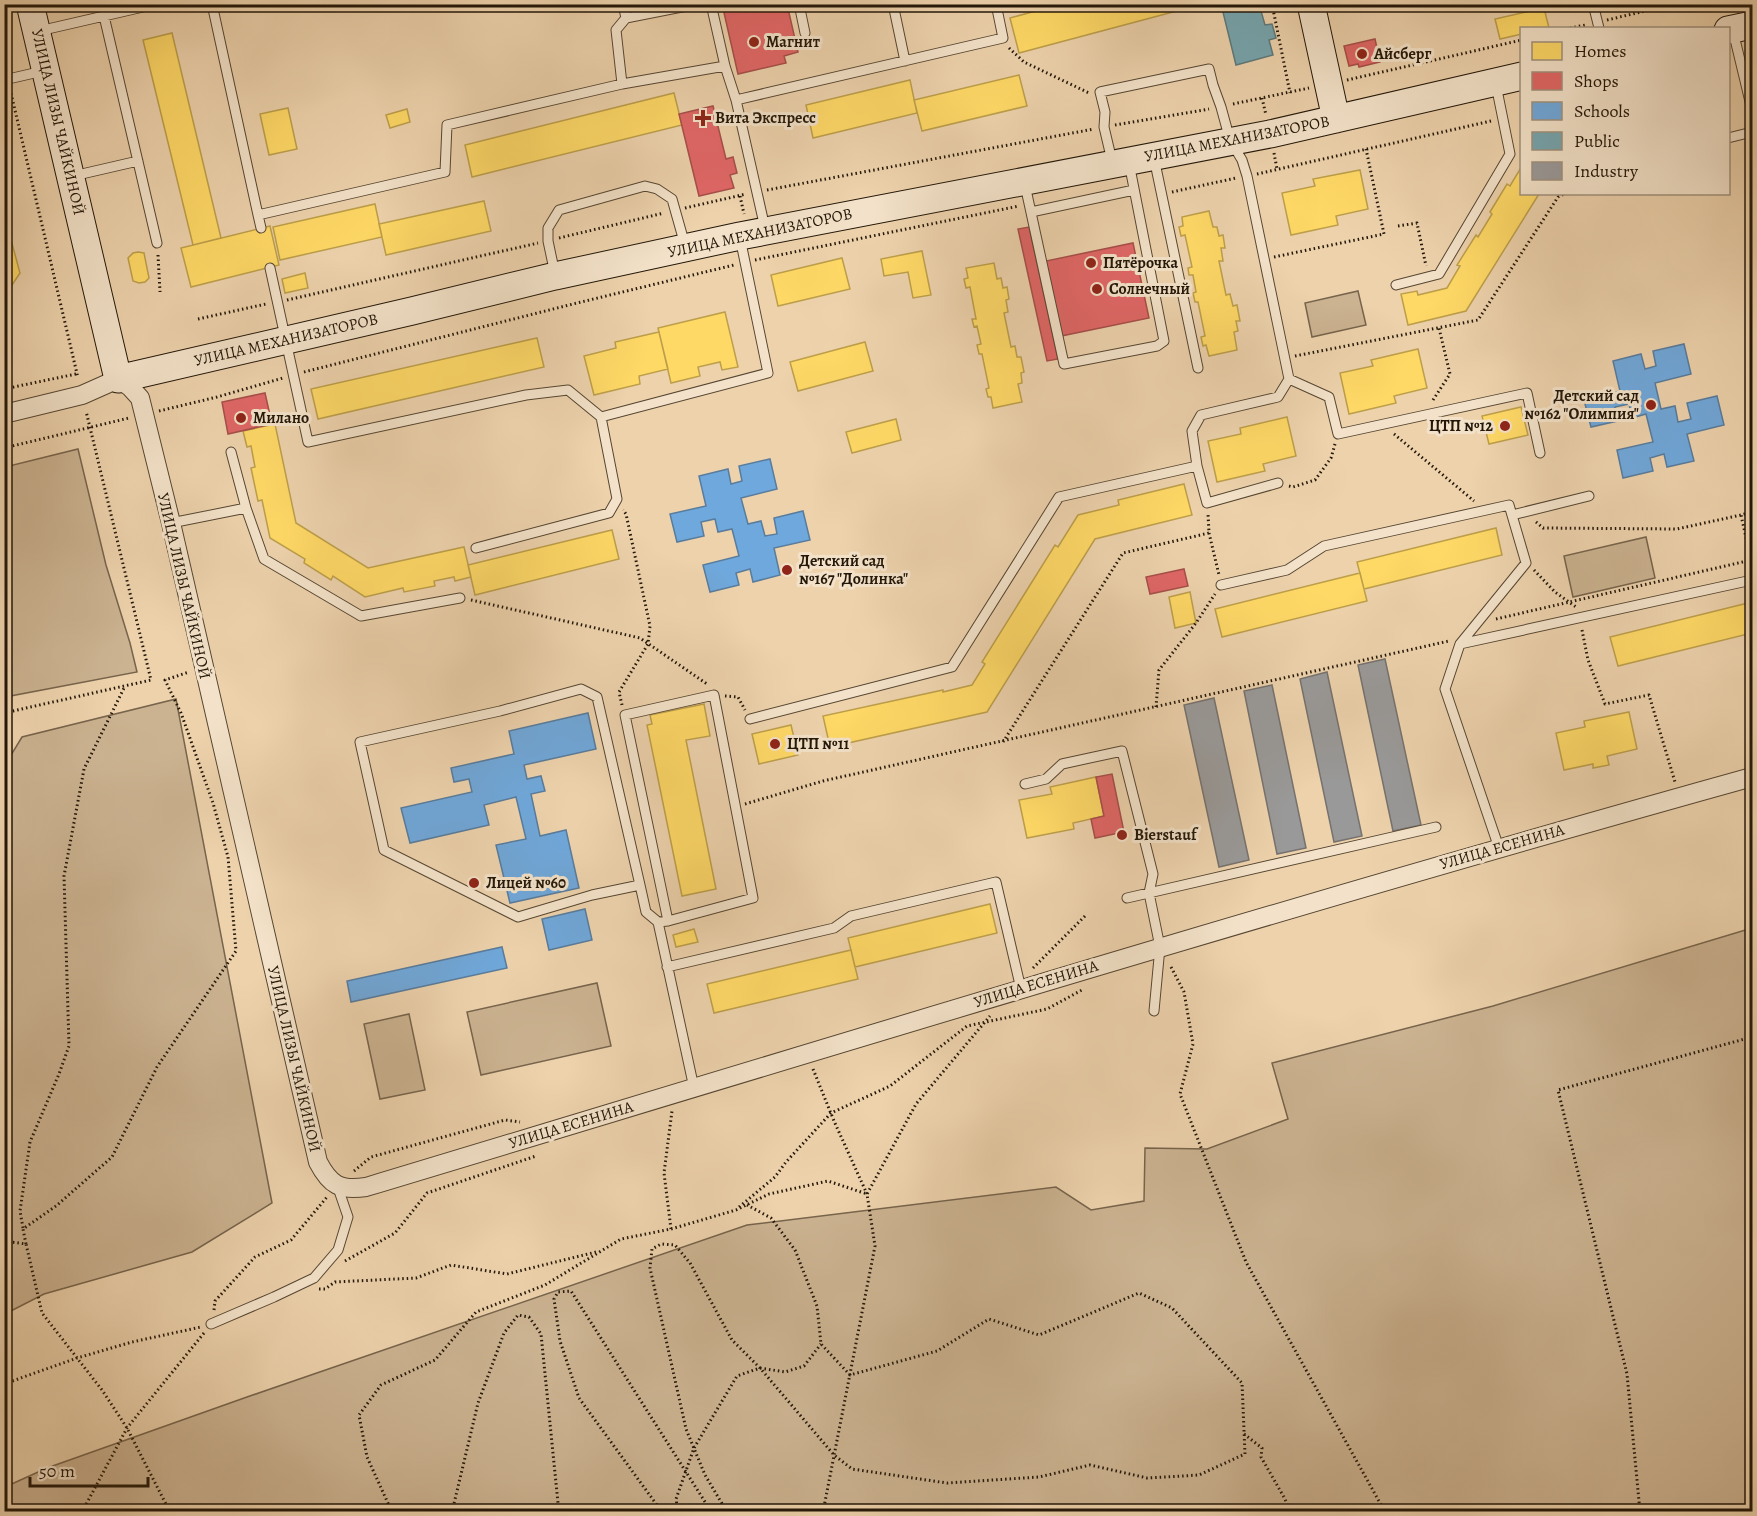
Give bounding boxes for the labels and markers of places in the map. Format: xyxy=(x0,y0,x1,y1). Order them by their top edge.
place label: Магнит xyxy=(766,31,821,53)
marker: Магнит xyxy=(747,35,761,49)
place label: Айсберг xyxy=(1373,43,1431,65)
marker: Айсберг xyxy=(1355,47,1369,61)
place label: Вита Экспресс xyxy=(715,107,816,129)
marker: Вита Экспресс xyxy=(696,111,710,125)
place label: Пятёрочка xyxy=(1103,252,1178,274)
marker: Пятёрочка xyxy=(1084,256,1098,270)
place label: Солнечный xyxy=(1109,278,1190,300)
marker: Солнечный xyxy=(1090,282,1104,296)
place label: Детский сад №162 "Олимпия" xyxy=(1524,385,1639,425)
marker: Детский сад №162 "Олимпия" xyxy=(1644,398,1658,412)
place label: Милано xyxy=(253,407,309,429)
marker: Милано xyxy=(234,411,248,425)
place label: ЦТП №12 xyxy=(1429,415,1493,437)
marker: ЦТП №12 xyxy=(1498,419,1512,433)
place label: Детский сад №167 "Долинка" xyxy=(799,550,908,590)
marker: Детский сад №167 "Долинка" xyxy=(780,563,794,577)
place label: ЦТП №11 xyxy=(787,733,849,755)
marker: ЦТП №11 xyxy=(768,737,782,751)
place label: Bierstauf xyxy=(1134,824,1199,846)
marker: Bierstauf xyxy=(1115,828,1129,842)
place label: Лицей №60 xyxy=(486,872,566,894)
marker: Лицей №60 xyxy=(467,876,481,890)

